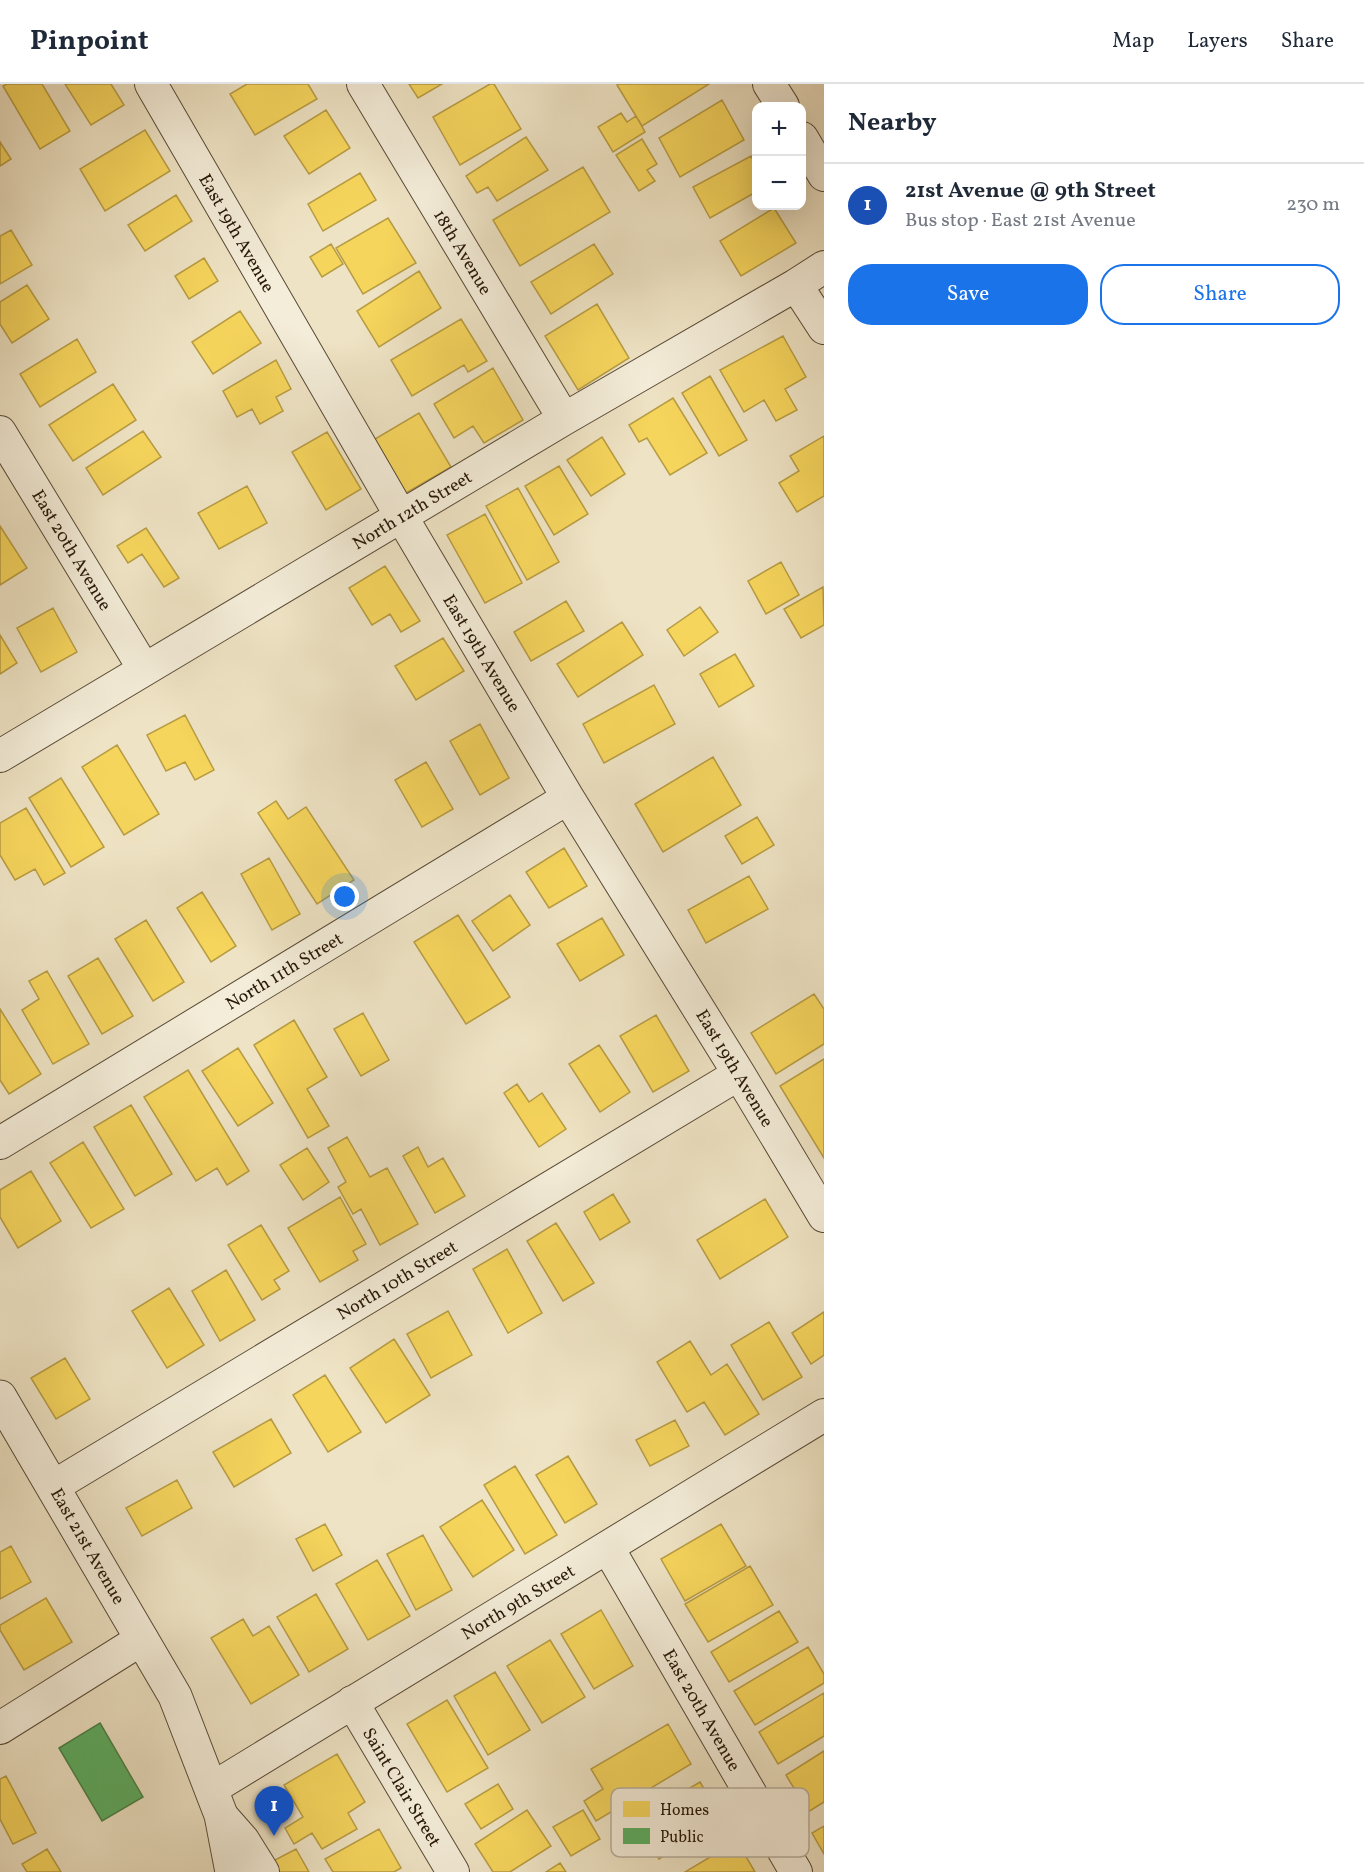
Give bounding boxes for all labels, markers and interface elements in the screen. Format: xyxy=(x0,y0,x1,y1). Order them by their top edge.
text: Pinpoint xyxy=(30,22,148,61)
text: Map xyxy=(1112,27,1154,56)
text: Layers xyxy=(1187,27,1248,56)
text: Share xyxy=(1281,27,1334,56)
map controls xyxy=(752,102,806,210)
button: + xyxy=(752,102,806,156)
text: Nearby xyxy=(848,105,937,141)
button: − xyxy=(752,156,806,210)
street label: East 19th Avenue xyxy=(192,170,280,298)
text: 21st Avenue @ 9th Street xyxy=(905,176,1156,207)
text: 1 xyxy=(863,191,872,219)
text: 230 m xyxy=(1286,191,1340,219)
street label: 18th Avenue xyxy=(426,205,497,300)
text: Bus stop · East 21st Avenue xyxy=(905,207,1136,235)
button: Save xyxy=(848,264,1088,325)
button: Share xyxy=(1100,264,1340,325)
street label: North 12th Street xyxy=(348,466,477,557)
street label: East 20th Avenue xyxy=(25,486,117,616)
street label: East 19th Avenue xyxy=(436,590,526,717)
your location xyxy=(330,882,359,911)
street label: North 11th Street xyxy=(221,927,348,1017)
street label: East 19th Avenue xyxy=(689,1005,779,1132)
street label: North 10th Street xyxy=(333,1235,463,1327)
street label: East 21st Avenue xyxy=(43,1484,130,1610)
street label: North 9th Street xyxy=(457,1560,580,1647)
street label: East 20th Avenue xyxy=(656,1645,746,1776)
street label: Saint Clair Street xyxy=(355,1724,446,1852)
pin: 1 xyxy=(254,1786,294,1836)
legend xyxy=(611,1788,809,1857)
text: Homes xyxy=(660,1800,709,1822)
text: Public xyxy=(660,1827,704,1849)

